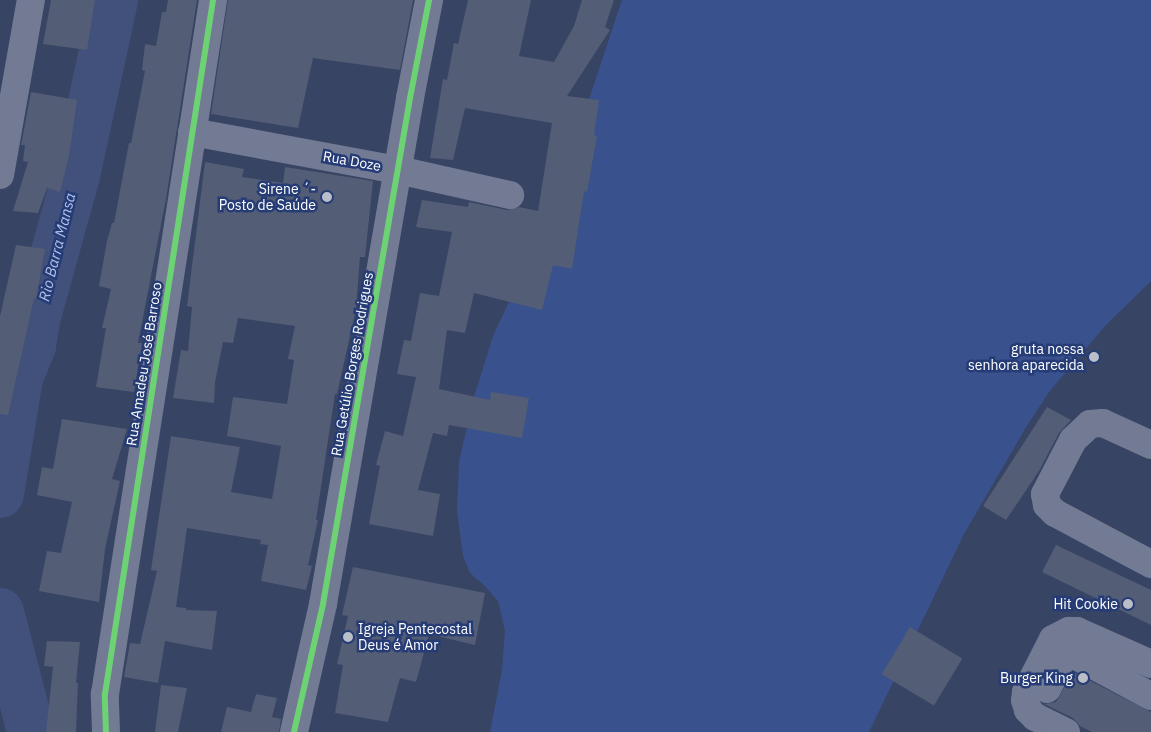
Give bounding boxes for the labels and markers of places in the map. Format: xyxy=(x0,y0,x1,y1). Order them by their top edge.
place label: Sirene ´- Posto de Saúde xyxy=(219,181,316,213)
marker: Sirene ´- Posto de Saúde xyxy=(320,190,334,204)
place label: gruta nossa senhora aparecida xyxy=(968,341,1084,374)
marker: gruta nossa senhora aparecida xyxy=(1088,351,1100,363)
place label: Hit Cookie xyxy=(1053,596,1118,612)
marker: Hit Cookie xyxy=(1122,598,1134,610)
place label: Igreja Pentecostal Deus é Amor xyxy=(358,621,472,654)
marker: Igreja Pentecostal Deus é Amor xyxy=(342,631,354,643)
place label: Burger King xyxy=(1000,670,1073,686)
marker: Burger King xyxy=(1077,672,1089,684)

